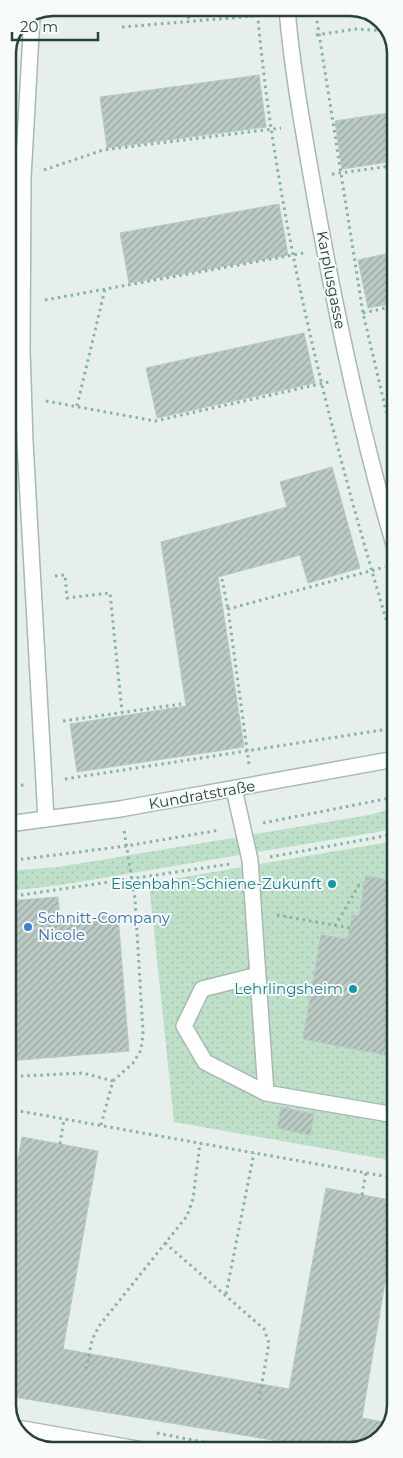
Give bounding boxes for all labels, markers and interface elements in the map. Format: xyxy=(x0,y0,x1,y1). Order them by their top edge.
scale bar xyxy=(12,10,99,42)
text: 20 m xyxy=(20,17,58,36)
street label: Karplusgasse xyxy=(313,229,350,331)
street label: Kundratstraße xyxy=(147,776,257,813)
place label: Eisenbahn-Schiene-Zukunft xyxy=(111,874,322,893)
marker: Eisenbahn-Schiene-Zukunft xyxy=(326,878,338,890)
place label: Schnitt-Company Nicole xyxy=(38,908,171,944)
marker: Schnitt-Company Nicole xyxy=(22,921,34,933)
place label: Lehrlingsheim xyxy=(234,979,343,998)
marker: Lehrlingsheim xyxy=(347,983,359,995)

